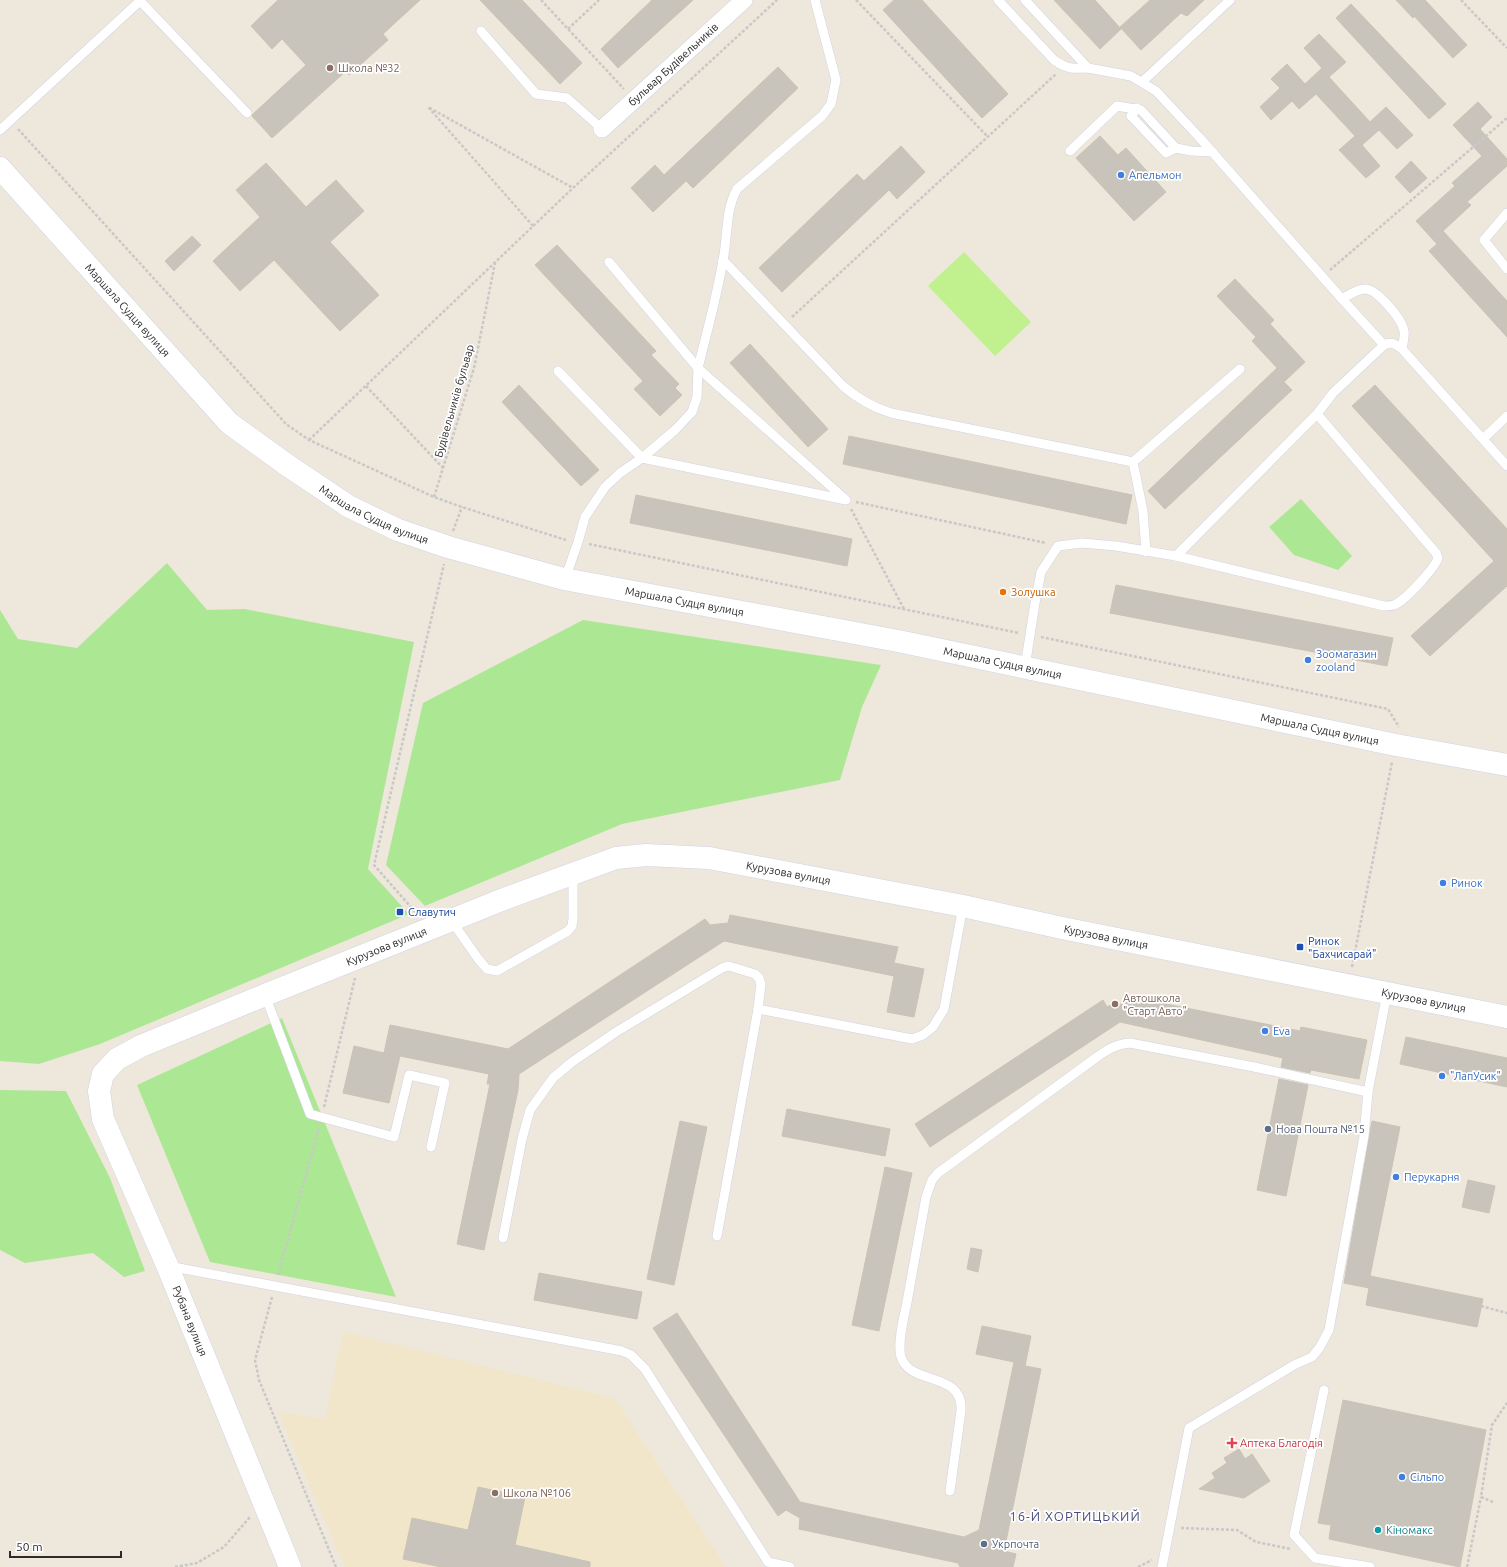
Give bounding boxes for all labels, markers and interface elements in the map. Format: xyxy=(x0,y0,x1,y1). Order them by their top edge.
street label: бульвар Будівельників xyxy=(626,21,720,108)
place label: Школа №32 xyxy=(338,62,400,74)
marker: Школа №32 xyxy=(325,63,335,73)
place label: Апельмон xyxy=(1129,169,1182,181)
marker: Апельмон xyxy=(1116,170,1126,180)
street label: Маршала Судця вулиця xyxy=(83,261,172,359)
street label: Будівельників бульвар xyxy=(432,343,476,459)
street label: Маршала Судця вулиця xyxy=(317,483,430,546)
street label: Маршала Судця вулиця xyxy=(624,584,745,618)
place label: Золушка xyxy=(1011,586,1056,598)
marker: Золушка xyxy=(998,587,1008,597)
street label: Маршала Судця вулиця xyxy=(942,645,1063,681)
place label: Зоомагазин zooland xyxy=(1316,648,1377,673)
marker: Зоомагазин zooland xyxy=(1303,655,1313,665)
street label: Маршала Судця вулиця xyxy=(1260,711,1380,747)
street label: Курузова вулиця xyxy=(745,859,832,887)
place label: Ринок xyxy=(1451,877,1483,889)
marker: Ринок xyxy=(1438,878,1448,888)
place label: Славутич xyxy=(408,906,456,918)
marker: Славутич xyxy=(395,907,405,917)
street label: Курузова вулиця xyxy=(1063,923,1149,951)
street label: Курузова вулиця xyxy=(344,925,428,968)
place label: Ринок "Бахчисарай" xyxy=(1308,935,1376,960)
marker: Ринок "Бахчисарай" xyxy=(1295,942,1305,952)
street label: Курузова вулиця xyxy=(1380,986,1467,1015)
place label: Автошкола "Старт Авто" xyxy=(1123,992,1187,1017)
marker: Автошкола "Старт Авто" xyxy=(1110,999,1120,1009)
place label: Eva xyxy=(1273,1025,1290,1037)
marker: Eva xyxy=(1260,1026,1270,1036)
place label: "ЛапУсик" xyxy=(1450,1070,1501,1082)
marker: "ЛапУсик" xyxy=(1437,1071,1447,1081)
place label: Нова Пошта №15 xyxy=(1276,1123,1365,1135)
marker: Нова Пошта №15 xyxy=(1263,1124,1273,1134)
place label: Перукарня xyxy=(1404,1171,1459,1183)
marker: Перукарня xyxy=(1391,1172,1401,1182)
street label: Рубана вулиця xyxy=(170,1284,210,1358)
place label: Аптека Благодiя xyxy=(1240,1437,1323,1449)
marker: Аптека Благодiя xyxy=(1227,1438,1237,1448)
place label: Сільпо xyxy=(1410,1471,1444,1483)
marker: Сільпо xyxy=(1397,1472,1407,1482)
place label: Школа №106 xyxy=(503,1487,571,1499)
marker: Школа №106 xyxy=(490,1488,500,1498)
district label: 16-Й ХОРТИЦЬКИЙ xyxy=(1009,1509,1141,1523)
place label: Кіномакс xyxy=(1386,1524,1433,1536)
marker: Кіномакс xyxy=(1373,1525,1383,1535)
scale bar xyxy=(10,1533,121,1559)
place label: Укрпочта xyxy=(992,1538,1039,1550)
marker: Укрпочта xyxy=(979,1539,989,1549)
text: 50 m xyxy=(16,1540,43,1553)

